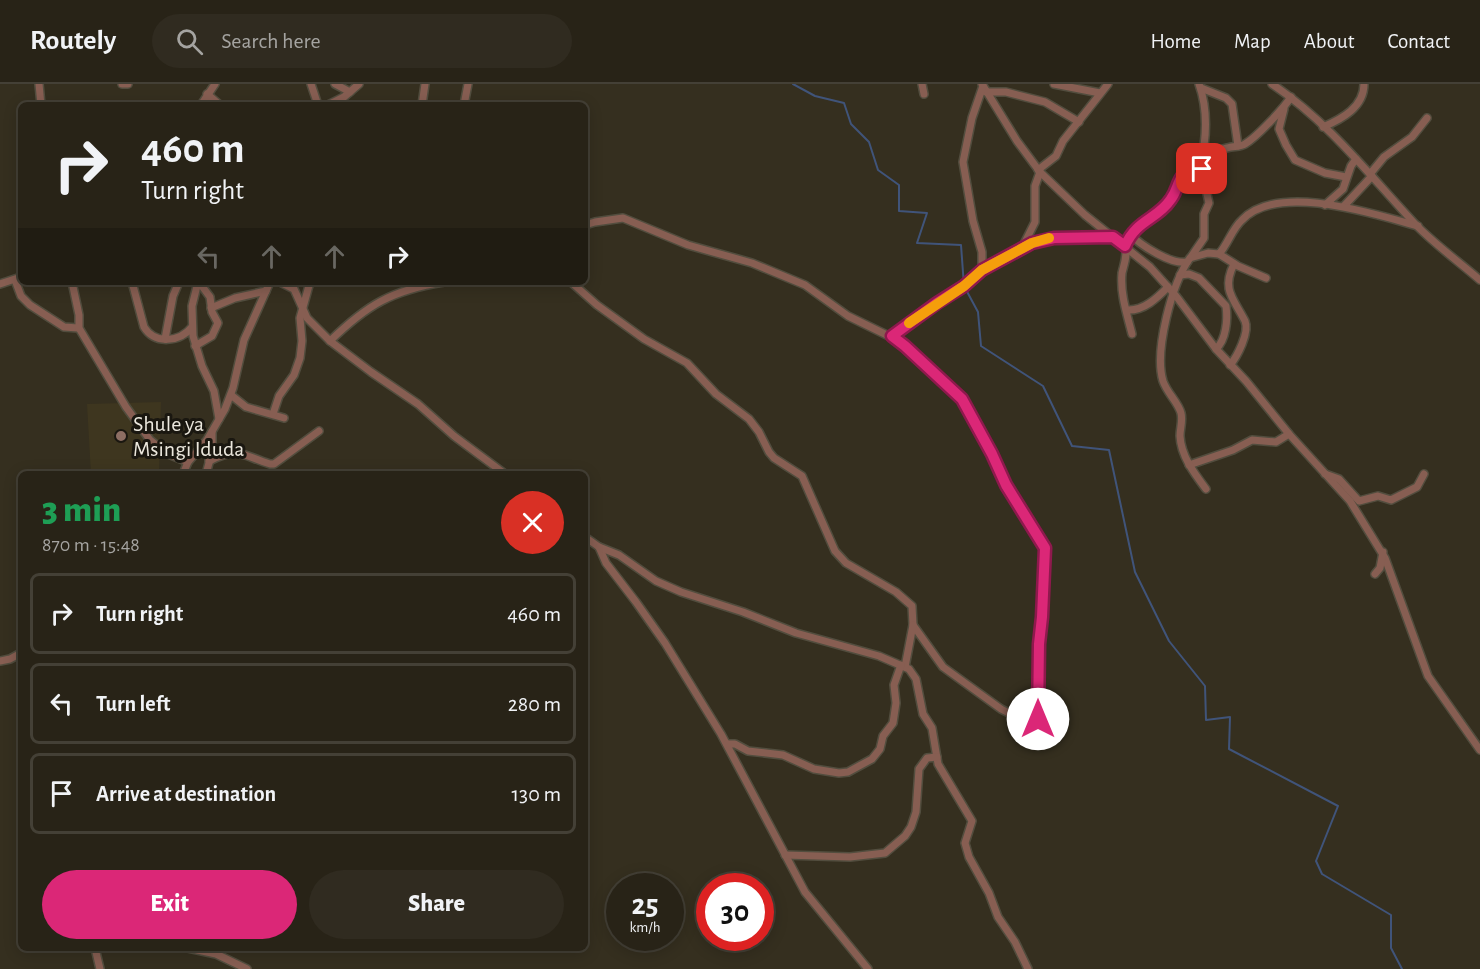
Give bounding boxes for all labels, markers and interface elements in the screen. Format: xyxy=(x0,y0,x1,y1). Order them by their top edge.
search box xyxy=(152,14,572,68)
icon: search xyxy=(173,25,206,58)
text: Routely xyxy=(30,27,116,55)
text: Search here xyxy=(221,30,321,52)
text: Home xyxy=(1150,31,1201,52)
text: Map xyxy=(1234,31,1271,52)
text: About xyxy=(1304,31,1354,52)
text: Contact xyxy=(1387,31,1450,52)
icon: right xyxy=(42,126,120,204)
text: 460 m xyxy=(141,128,245,170)
pin xyxy=(1176,143,1227,194)
icon: arrive xyxy=(1185,152,1218,185)
text: Turn right xyxy=(141,177,244,204)
icon: left xyxy=(192,240,225,273)
icon: ahead xyxy=(255,240,288,273)
icon: ahead xyxy=(318,240,351,273)
icon: right xyxy=(381,240,414,273)
place label: Shule ya Msingi Iduda xyxy=(133,413,244,460)
marker: Shule ya Msingi Iduda xyxy=(114,429,128,443)
button: close xyxy=(501,491,564,554)
text: 3 min xyxy=(42,492,121,528)
text: 870 m · 15:48 xyxy=(42,535,140,555)
icon: right xyxy=(45,597,78,630)
text: Turn right xyxy=(96,603,183,625)
text: 460 m xyxy=(507,603,561,625)
icon: left xyxy=(45,687,78,720)
position arrow xyxy=(1006,687,1070,751)
text: Turn left xyxy=(96,693,170,715)
text: 280 m xyxy=(508,693,561,715)
icon: arrive xyxy=(45,777,78,810)
text: Arrive at destination xyxy=(96,783,276,805)
text: 130 m xyxy=(512,783,561,805)
button: Exit xyxy=(42,870,297,939)
button: Share xyxy=(309,870,564,939)
speed limit sign: 30 xyxy=(696,873,774,951)
text: 25 xyxy=(631,890,659,920)
text: km/h xyxy=(630,920,660,935)

